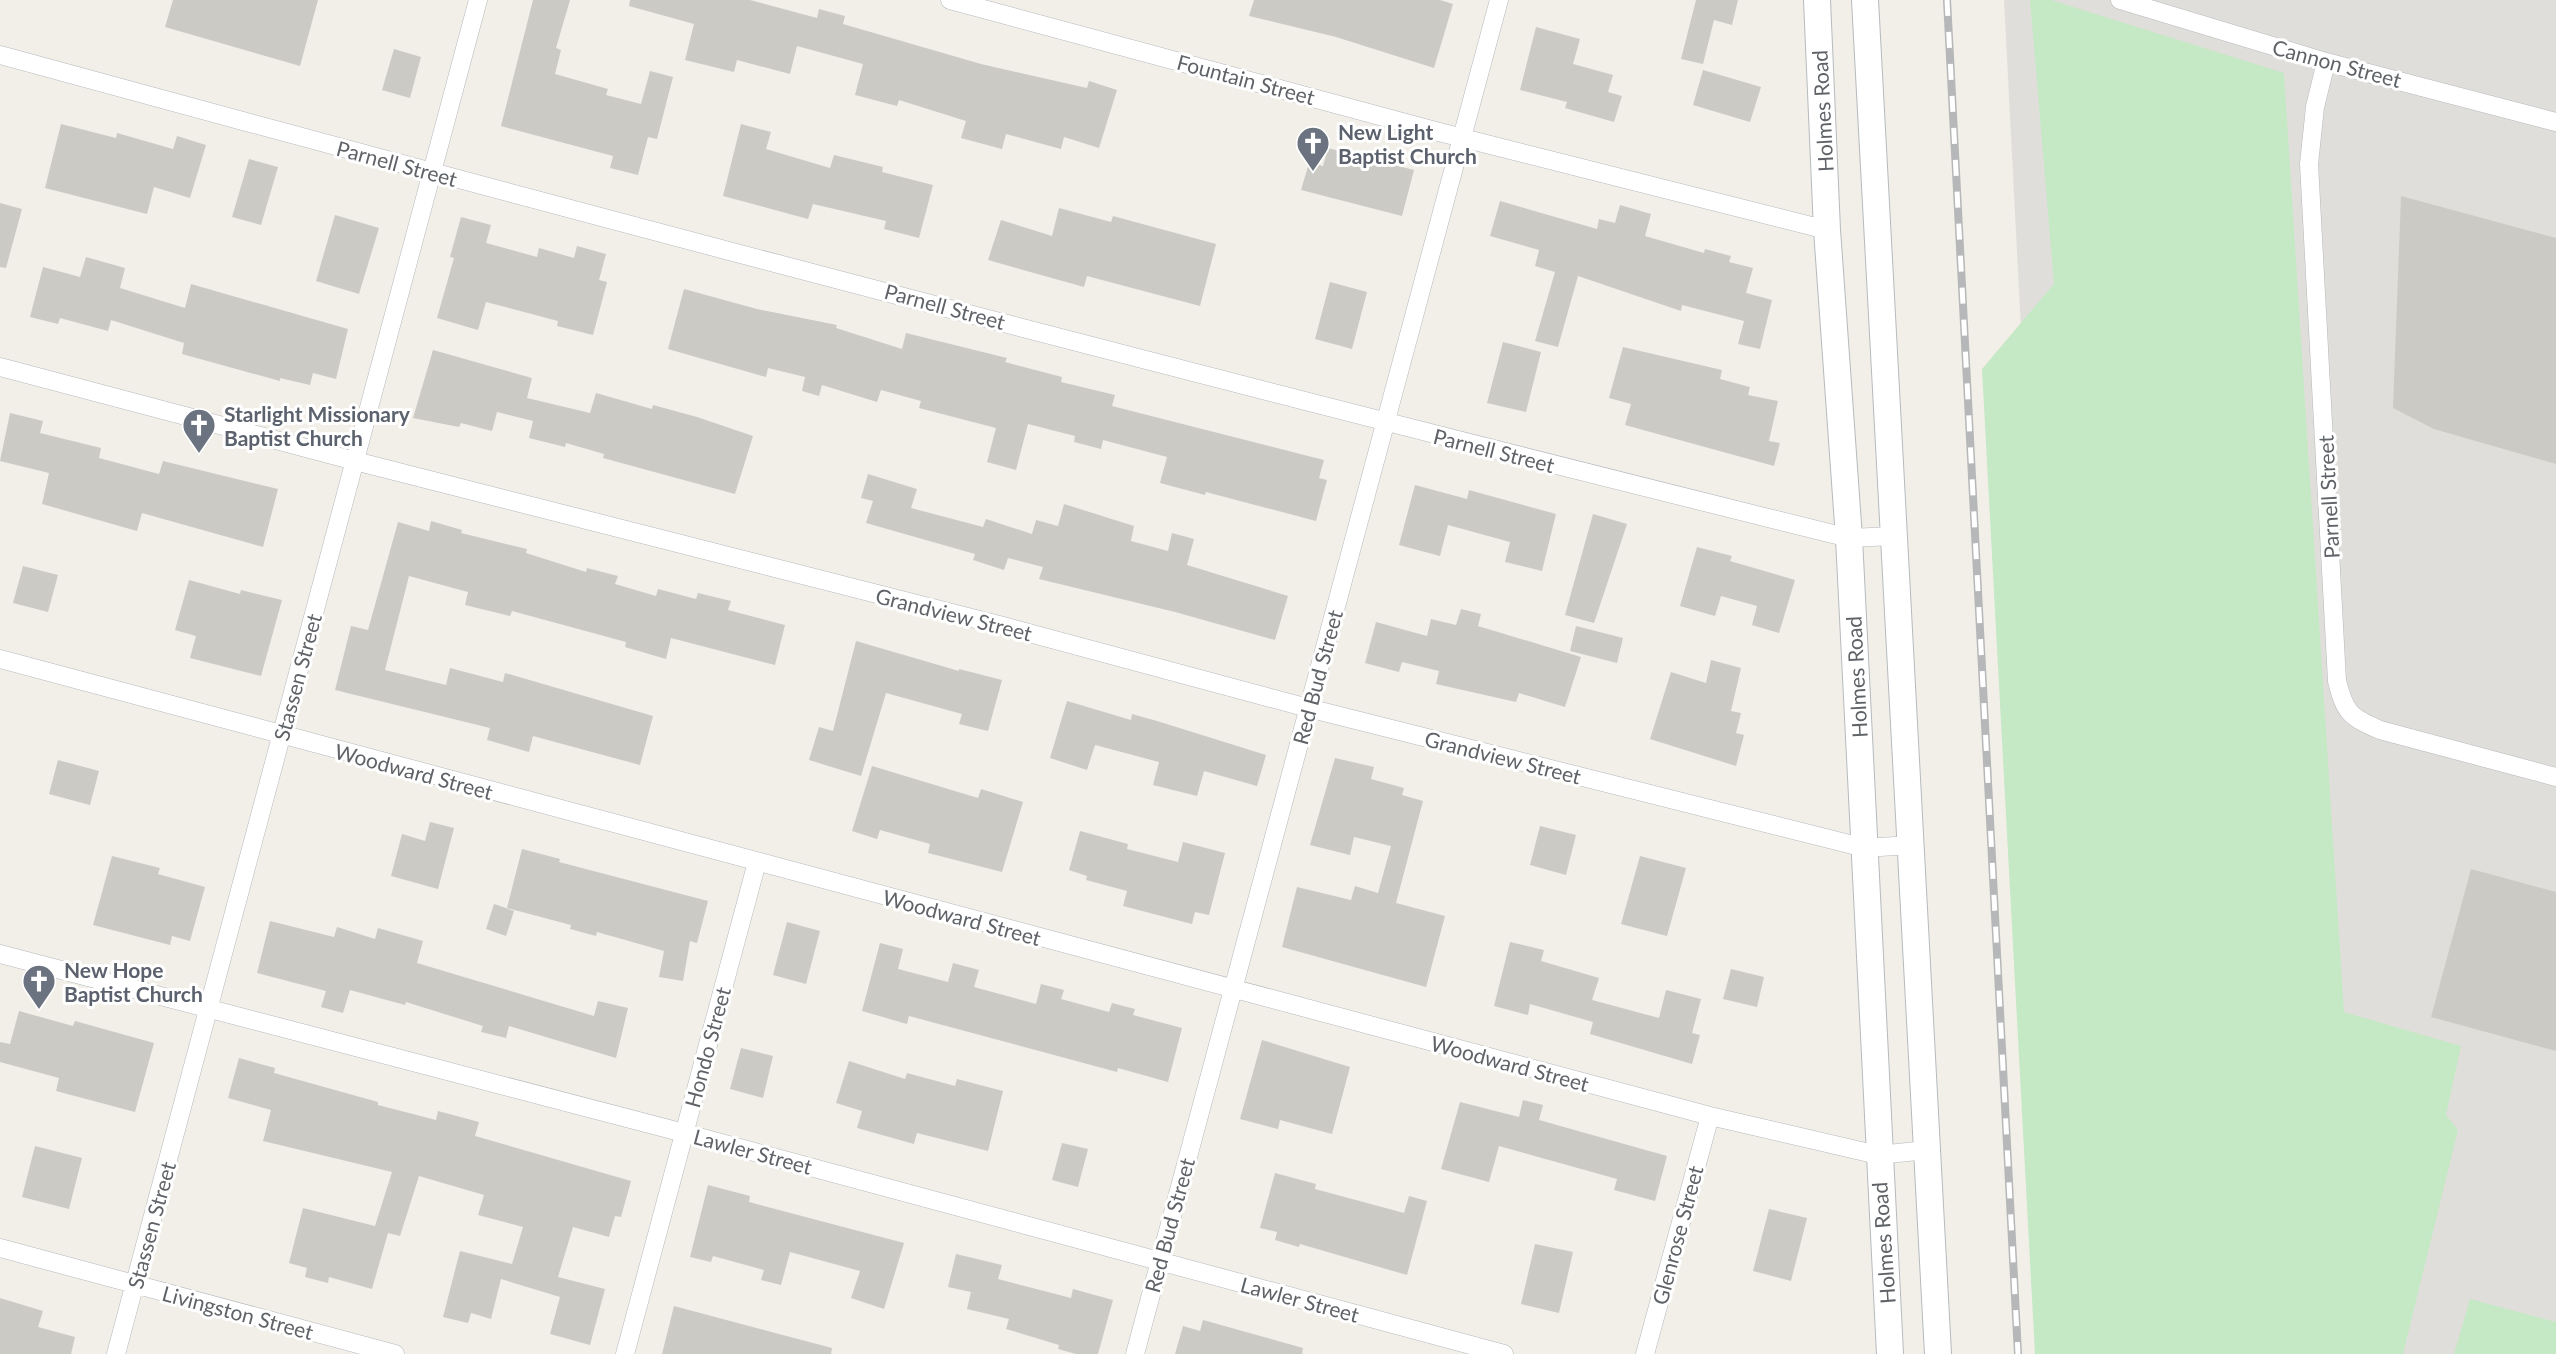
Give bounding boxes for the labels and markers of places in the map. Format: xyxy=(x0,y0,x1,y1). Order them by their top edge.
place label: New Light Baptist Church xyxy=(1338,119,1477,168)
church icon: New Light Baptist Church xyxy=(1294,124,1332,173)
place label: Starlight Missionary Baptist Church xyxy=(224,401,411,450)
church icon: Starlight Missionary Baptist Church xyxy=(180,406,218,455)
place label: New Hope Baptist Church xyxy=(64,957,203,1006)
church icon: New Hope Baptist Church xyxy=(20,962,58,1011)

